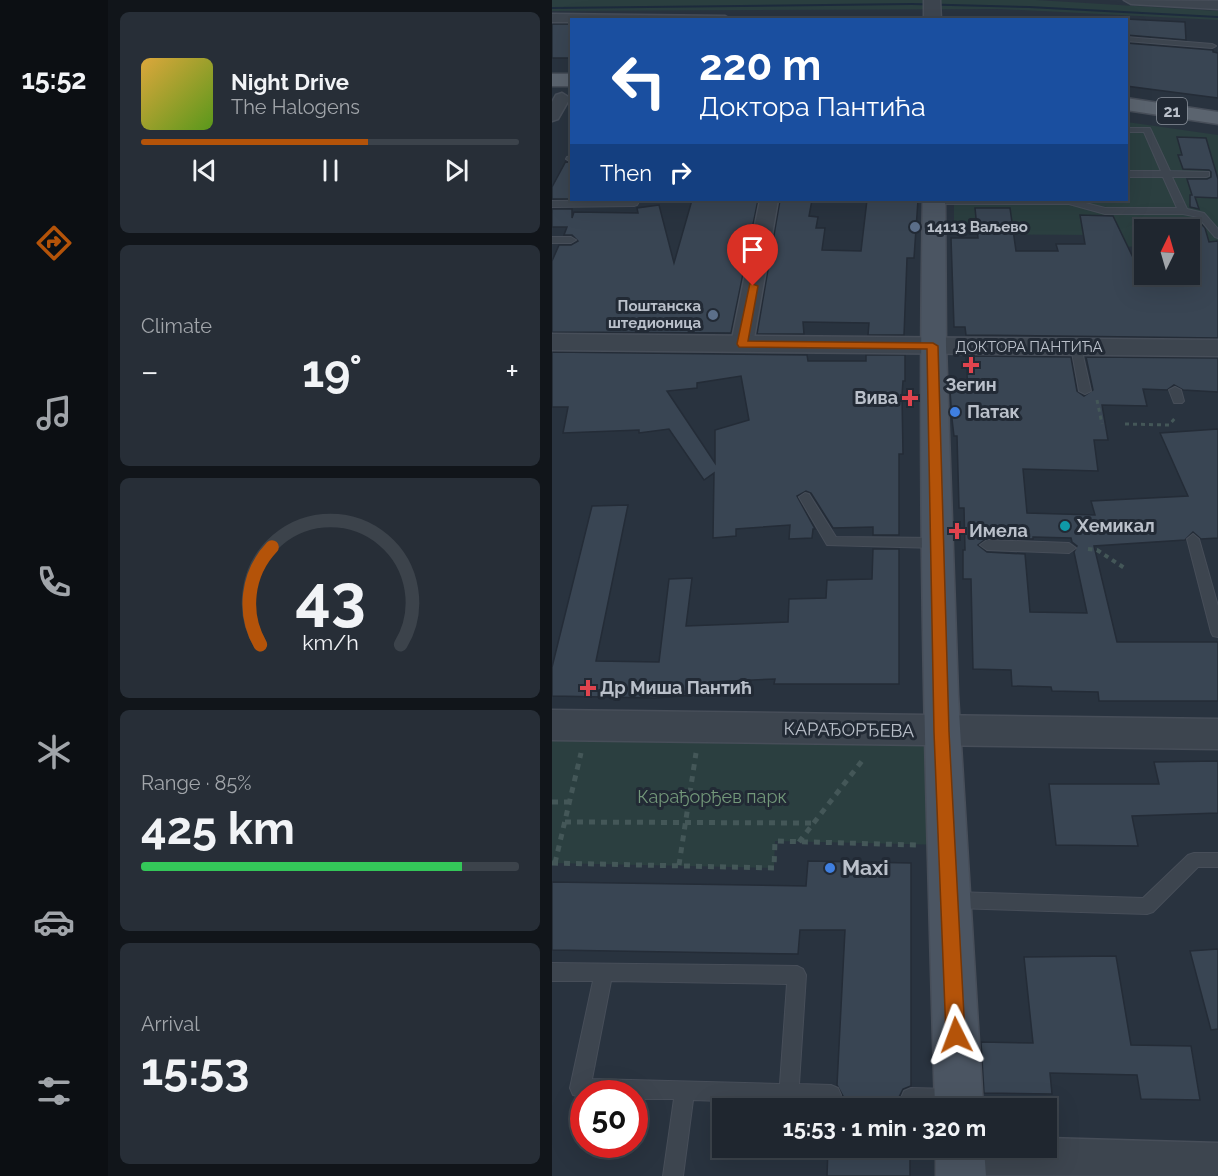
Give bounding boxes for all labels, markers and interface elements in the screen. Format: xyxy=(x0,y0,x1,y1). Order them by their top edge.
text: 220 m xyxy=(699,41,821,90)
icon: left xyxy=(600,42,678,120)
text: 15:52 xyxy=(21,64,87,95)
text: Night Drive xyxy=(231,69,349,95)
text: Доктора Пантића xyxy=(699,91,926,122)
text: The Halogens xyxy=(231,95,360,119)
road number: 21 xyxy=(1157,98,1187,124)
icon: previous xyxy=(188,154,221,187)
icon: pause xyxy=(314,154,347,187)
icon: next xyxy=(440,154,473,187)
icon: right xyxy=(664,156,697,189)
text: Then xyxy=(600,160,652,186)
place label: 14113 Ваљево xyxy=(927,218,1028,236)
north arrow xyxy=(1134,219,1200,285)
map controls xyxy=(1134,219,1200,285)
marker: 14113 Ваљево xyxy=(908,220,922,234)
icon: directions xyxy=(33,222,75,264)
pin xyxy=(727,224,778,286)
icon: arrive xyxy=(736,233,769,266)
place label: Поштанска штедионица xyxy=(608,297,701,332)
marker: Поштанска штедионица xyxy=(706,308,720,322)
text: Climate xyxy=(141,314,212,338)
street label: ДОКТОРА ПАНТИЋА xyxy=(955,338,1103,356)
text: 19° xyxy=(302,345,362,398)
text: − xyxy=(141,352,159,391)
text: + xyxy=(505,352,519,391)
marker: Зегин xyxy=(964,358,978,372)
place label: Зегин xyxy=(945,374,997,395)
place label: Вива xyxy=(854,387,898,408)
marker: Вива xyxy=(903,391,917,405)
icon: music xyxy=(33,392,75,434)
place label: Патак xyxy=(967,401,1020,422)
marker: Патак xyxy=(948,405,962,419)
place label: Хемикал xyxy=(1076,515,1155,536)
marker: Хемикал xyxy=(1058,519,1072,533)
place label: Имела xyxy=(969,520,1028,541)
marker: Имела xyxy=(950,524,964,538)
text: 43 xyxy=(295,560,365,634)
icon: phone xyxy=(33,561,75,603)
text: km/h xyxy=(302,630,358,655)
place label: Др Миша Пантић xyxy=(600,677,752,698)
marker: Др Миша Пантић xyxy=(581,681,595,695)
street label: КАРАЂОРЂЕВА xyxy=(783,718,915,741)
icon: climate xyxy=(33,731,75,773)
text: Range · 85% xyxy=(141,771,252,795)
park label: Карађорђев парк xyxy=(637,786,787,807)
text: 425 km xyxy=(141,802,295,855)
place label: Maxi xyxy=(842,855,889,880)
marker: Maxi xyxy=(823,861,837,875)
icon: car xyxy=(33,901,75,943)
position arrow xyxy=(924,1003,988,1067)
text: Arrival xyxy=(141,1012,200,1036)
text: 15:53 xyxy=(141,1043,249,1096)
icon: filters xyxy=(33,1070,75,1112)
speed limit sign: 50 xyxy=(570,1080,648,1158)
text: 15:53 · 1 min · 320 m xyxy=(783,1115,986,1141)

